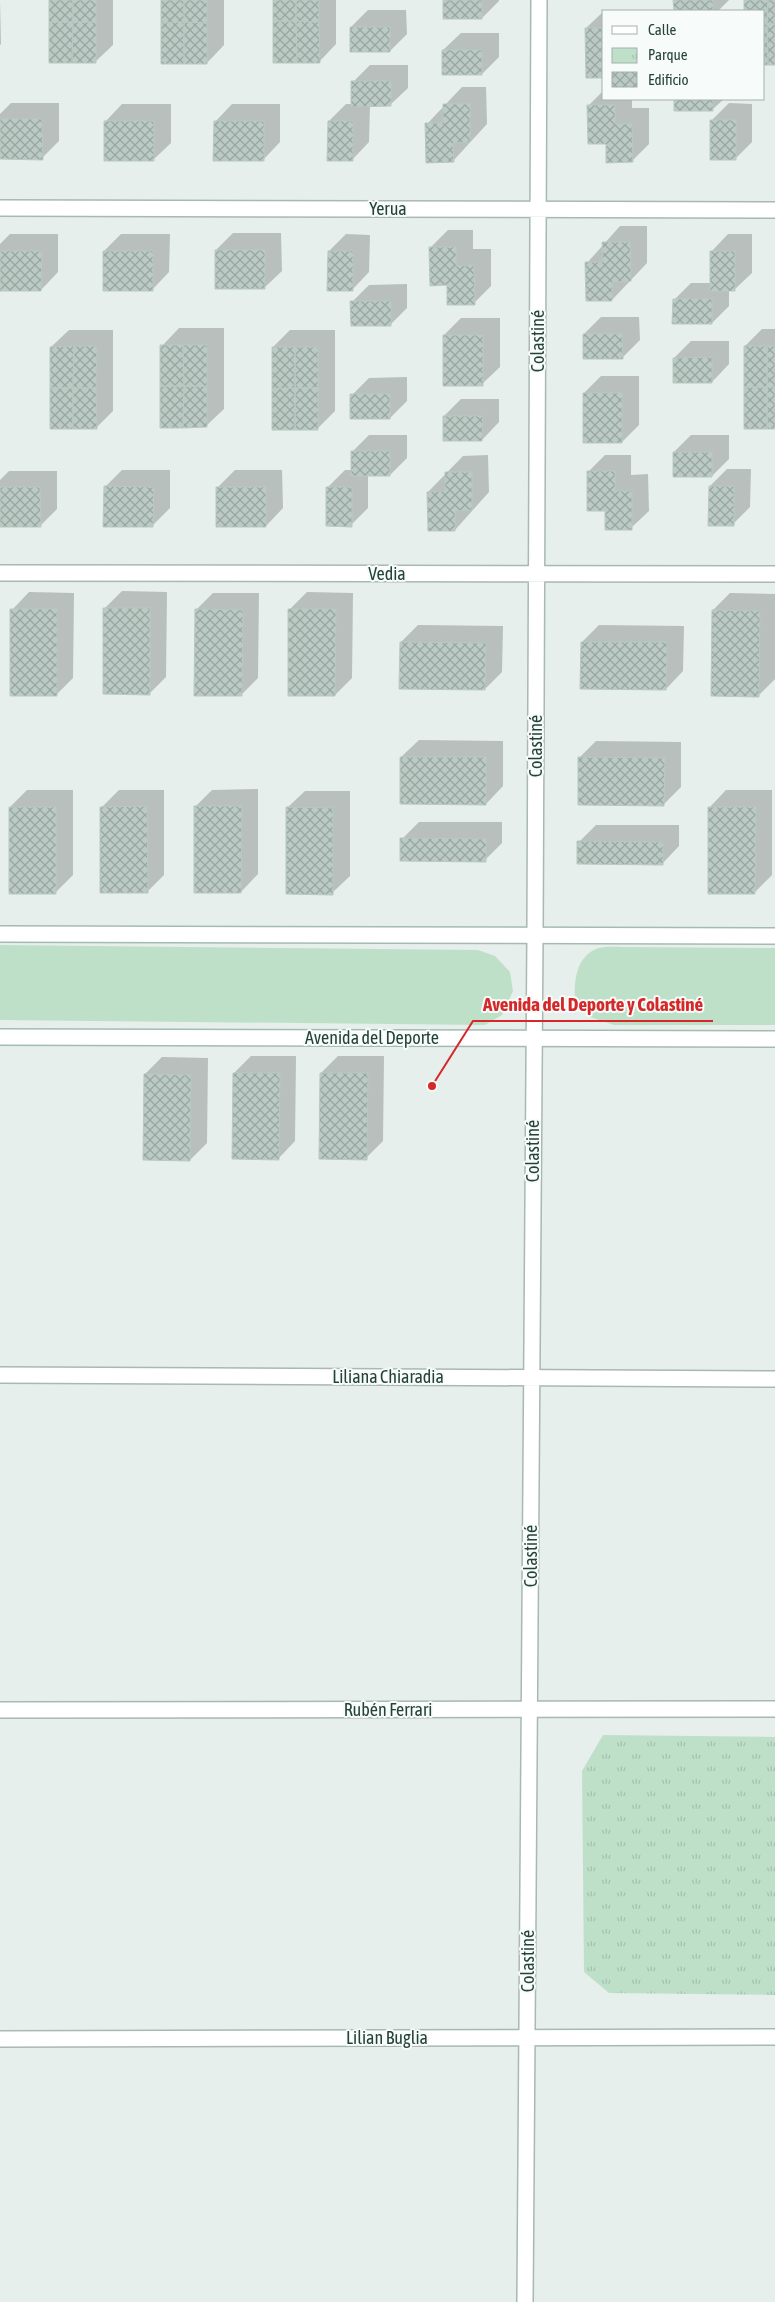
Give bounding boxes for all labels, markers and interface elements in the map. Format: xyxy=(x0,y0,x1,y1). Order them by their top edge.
legend xyxy=(602,10,765,100)
text: Calle xyxy=(648,21,677,38)
text: Parque xyxy=(648,46,688,63)
text: Edificio xyxy=(648,71,689,88)
street label: Yerua xyxy=(369,198,407,219)
street label: Colastiné xyxy=(527,310,548,372)
street label: Vedia xyxy=(368,563,406,584)
street label: Colastiné xyxy=(525,715,546,777)
callout: Avenida del Deporte y Colastiné xyxy=(473,987,713,1021)
text: Avenida del Deporte y Colastiné xyxy=(482,993,703,1015)
street label: Avenida del Deporte xyxy=(305,1027,439,1048)
street label: Colastiné xyxy=(522,1120,543,1182)
street label: Liliana Chiaradia xyxy=(332,1366,444,1387)
street label: Colastiné xyxy=(520,1525,541,1587)
street label: Rubén Ferrari xyxy=(344,1699,432,1720)
street label: Colastiné xyxy=(517,1930,538,1992)
street label: Lilian Buglia xyxy=(346,2027,428,2048)

